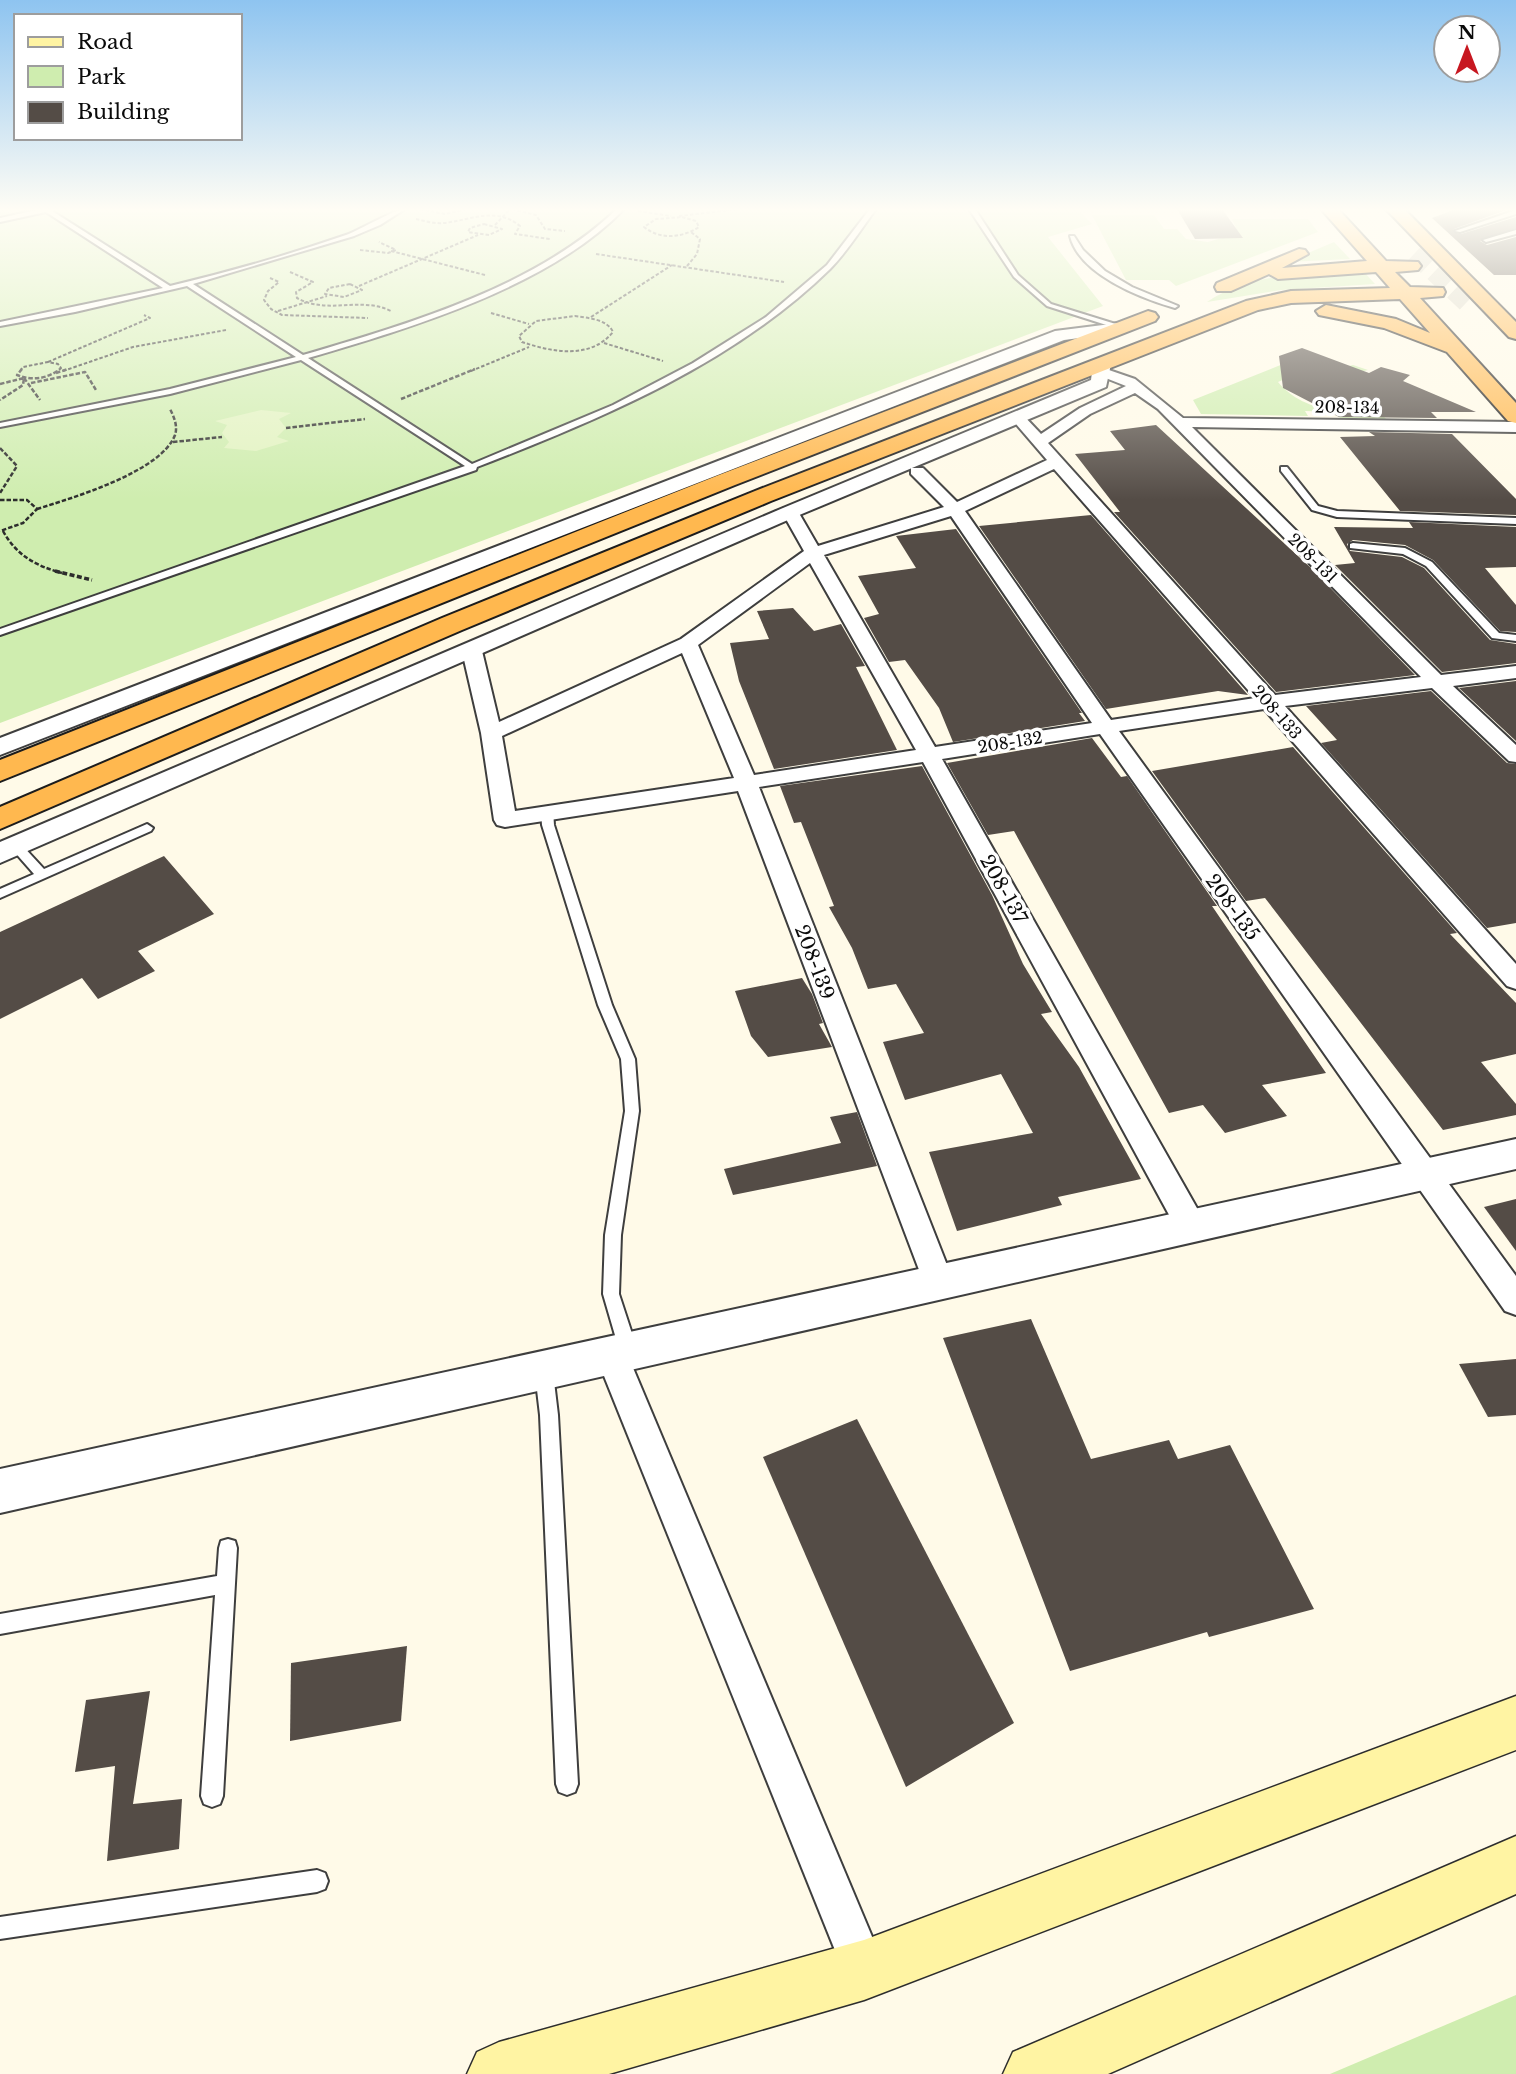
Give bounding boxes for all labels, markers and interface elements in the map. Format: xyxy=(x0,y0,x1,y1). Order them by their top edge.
legend xyxy=(14,14,242,140)
north arrow xyxy=(1432,14,1502,84)
text: N xyxy=(1458,21,1476,44)
text: Road xyxy=(77,29,133,55)
text: Park xyxy=(77,64,126,90)
text: Building xyxy=(77,99,170,125)
street label: 208-134 xyxy=(1314,396,1380,418)
street label: 208-131 xyxy=(1284,529,1342,587)
street label: 208-133 xyxy=(1248,681,1306,743)
street label: 208-132 xyxy=(976,727,1044,757)
street label: 208-137 xyxy=(975,851,1032,928)
street label: 208-135 xyxy=(1201,870,1264,945)
street label: 208-139 xyxy=(790,922,839,1003)

